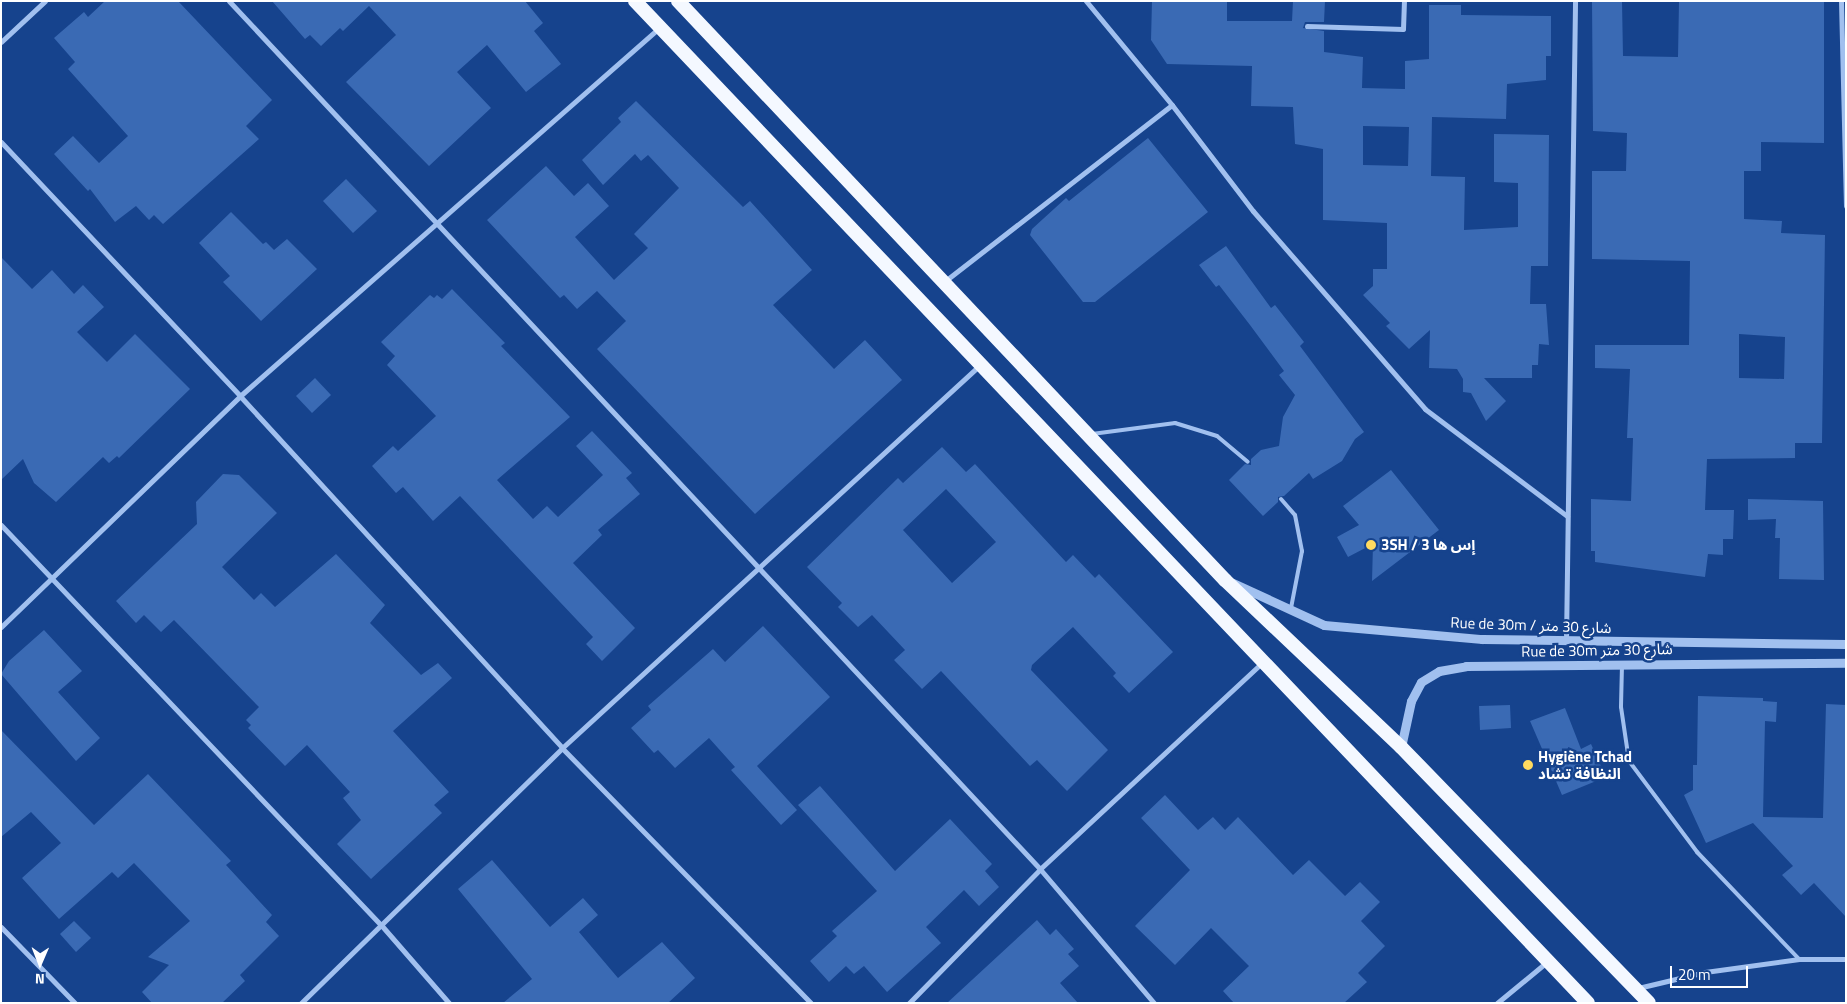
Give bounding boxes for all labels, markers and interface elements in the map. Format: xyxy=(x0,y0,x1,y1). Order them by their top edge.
place label: 3SH / 3 إس ها xyxy=(1381,536,1475,554)
marker: 3SH / 3 إس ها xyxy=(1365,539,1377,551)
street label: Rue de 30m / شارع 30 متر xyxy=(1450,613,1612,637)
street label: Rue de 30m شارع 30 متر xyxy=(1521,640,1673,660)
place label: Hygiène Tchad النظافة تشاد xyxy=(1538,747,1632,782)
marker: Hygiène Tchad النظافة تشاد xyxy=(1522,759,1534,771)
north arrow xyxy=(15,939,65,989)
scale bar xyxy=(1672,956,1750,988)
text: 20 m xyxy=(1678,963,1711,986)
text: N xyxy=(35,969,45,990)

